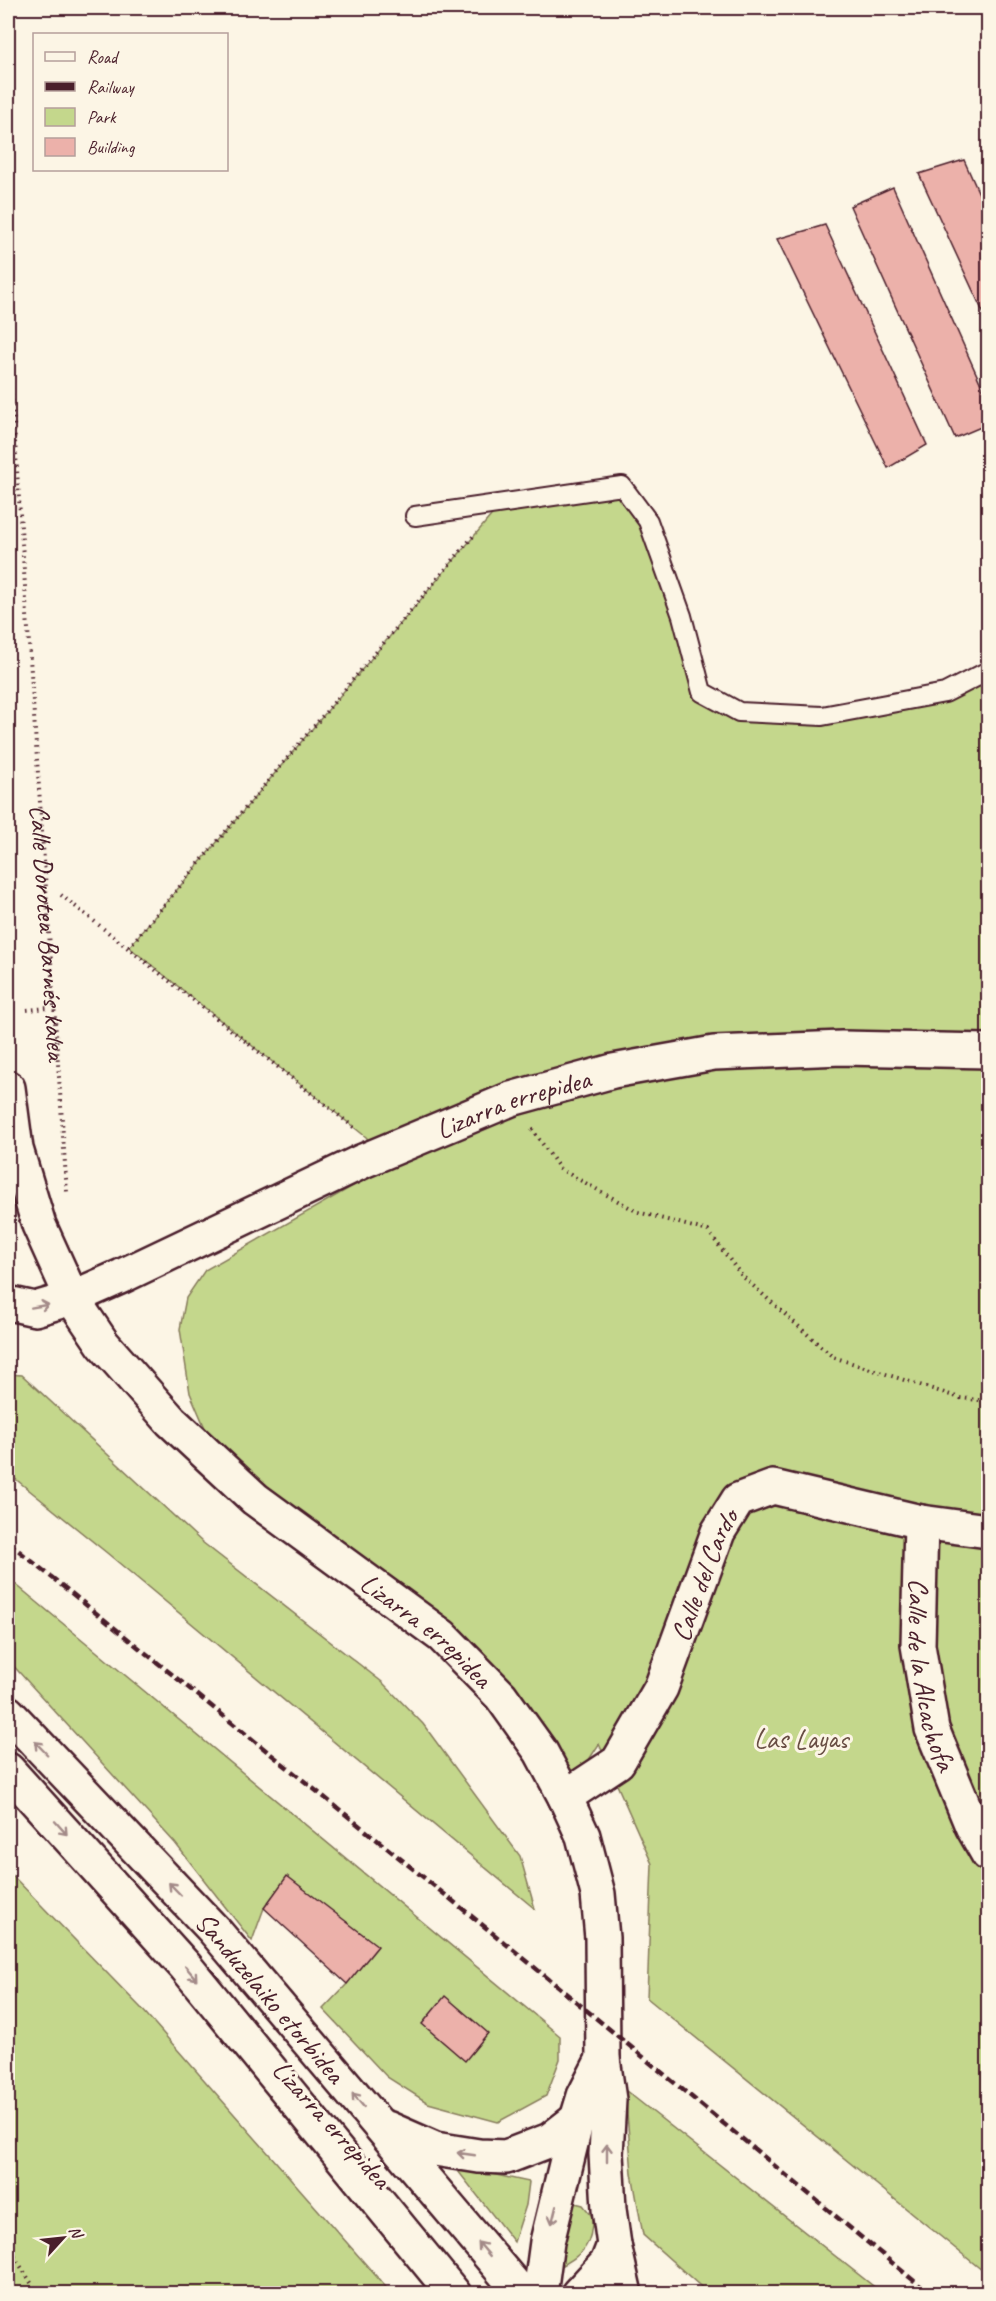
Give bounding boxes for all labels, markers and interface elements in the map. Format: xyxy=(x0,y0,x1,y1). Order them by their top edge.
legend xyxy=(33,33,228,171)
text: Road xyxy=(87,46,120,68)
text: Railway xyxy=(87,76,135,98)
text: Park xyxy=(87,106,117,128)
text: Building xyxy=(87,136,136,158)
street label: Calle Dorotea Barnés kalea xyxy=(23,804,75,1064)
street label: Lizarra errepidea xyxy=(430,1060,596,1146)
one-way arrow xyxy=(30,1300,49,1311)
street label: Calle del Cardo xyxy=(662,1499,747,1646)
street label: Lizarra errepidea xyxy=(354,1565,501,1696)
street label: Calle de la Alcachofa xyxy=(900,1578,965,1777)
park label: Las Layas xyxy=(754,1721,851,1756)
one-way arrow xyxy=(34,1741,48,1756)
one-way arrow xyxy=(54,1821,68,1836)
one-way arrow xyxy=(168,1882,182,1897)
street label: Sanduzelaiko etorbidea xyxy=(188,1904,354,2091)
one-way arrow xyxy=(185,1965,198,1981)
street label: Lizarra errepidea xyxy=(265,2052,400,2197)
one-way arrow xyxy=(351,2093,365,2108)
one-way arrow xyxy=(601,2143,613,2163)
one-way arrow xyxy=(457,2148,476,2159)
one-way arrow xyxy=(547,2205,559,2224)
north arrow xyxy=(33,2208,93,2268)
text: N xyxy=(64,2223,88,2243)
one-way arrow xyxy=(477,2242,491,2257)

